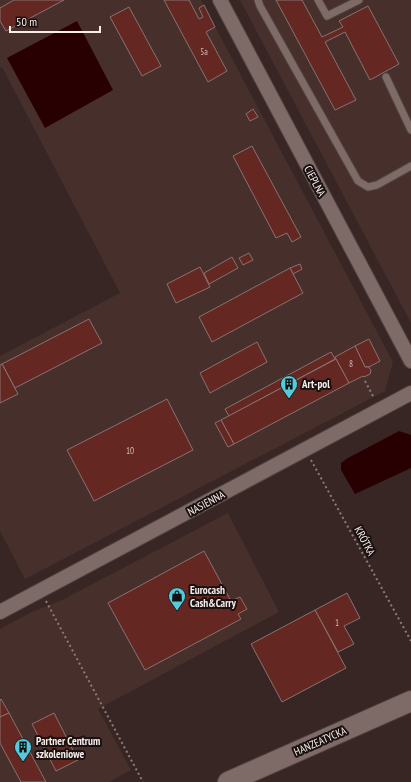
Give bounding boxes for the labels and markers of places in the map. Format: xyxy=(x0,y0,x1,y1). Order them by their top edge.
building icon: Art-pol xyxy=(279,374,299,399)
place label: Art-pol xyxy=(301,377,330,391)
place label: Eurocash Cash&Carry xyxy=(190,583,237,610)
shop icon: Eurocash Cash&Carry xyxy=(167,586,187,611)
place label: Partner Centrum szkoleniowe xyxy=(36,734,100,761)
building icon: Partner Centrum szkoleniowe xyxy=(13,737,33,762)

